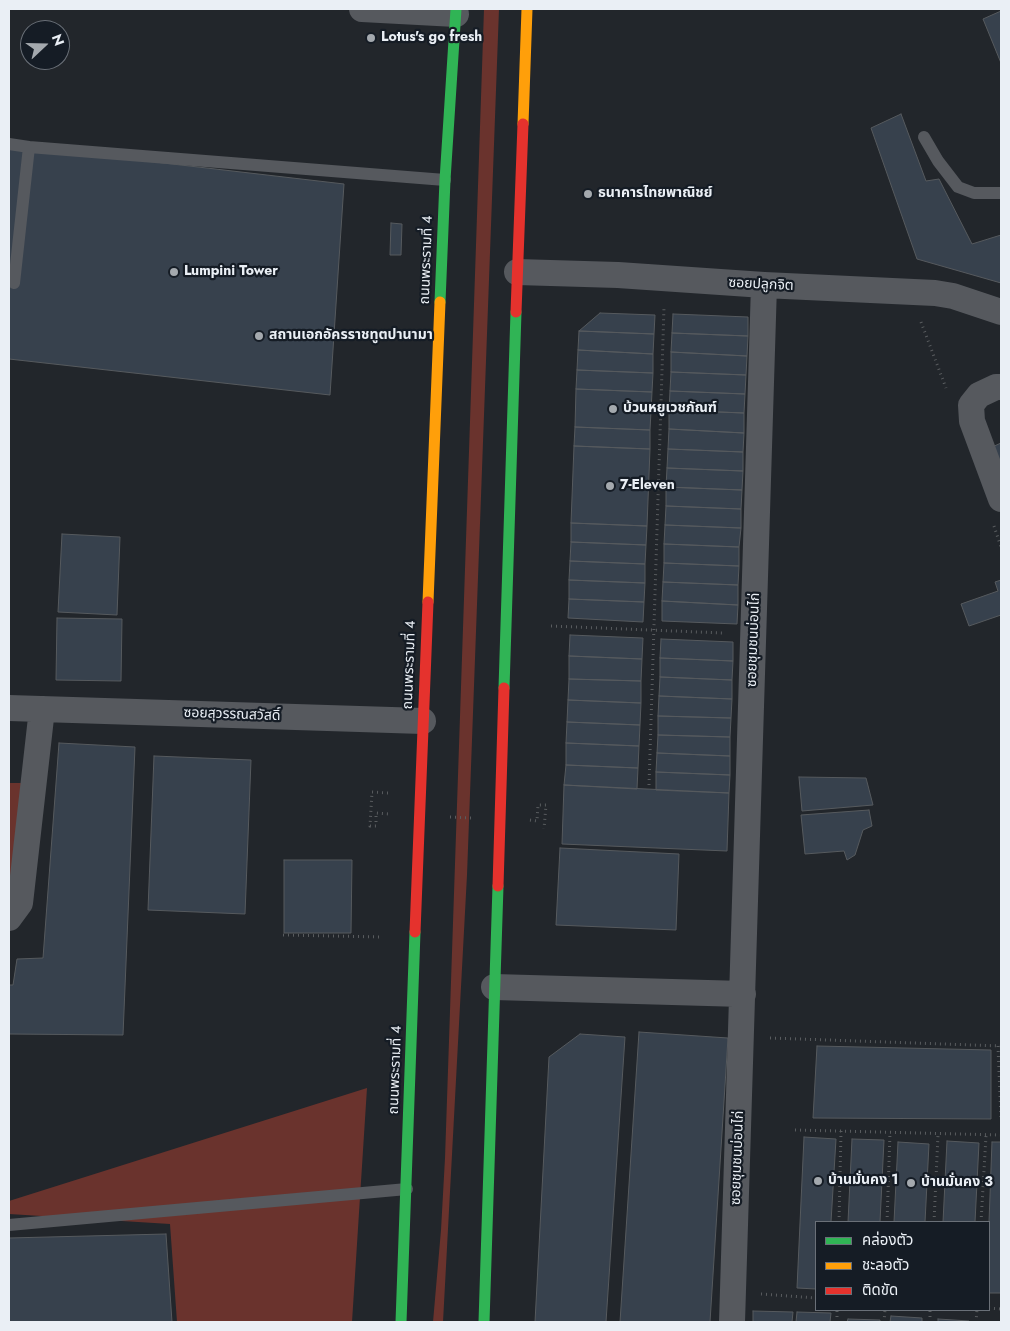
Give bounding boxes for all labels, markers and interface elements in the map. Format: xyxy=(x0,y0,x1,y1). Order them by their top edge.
north arrow xyxy=(20,20,70,70)
place label: Lotus's go fresh xyxy=(381,30,482,46)
text: N xyxy=(47,31,69,49)
marker: Lotus's go fresh xyxy=(365,32,377,44)
place label: ธนาคารไทยพาณิชย์ xyxy=(598,186,712,202)
marker: ธนาคารไทยพาณิชย์ xyxy=(582,188,594,200)
street label: ถนนพระรามที่ 4 xyxy=(417,215,437,305)
place label: Lumpini Tower xyxy=(184,264,278,280)
marker: Lumpini Tower xyxy=(168,266,180,278)
street label: ซอยปลูกจิต xyxy=(728,275,794,295)
place label: สถานเอกอัครราชทูตปานามา xyxy=(269,328,433,344)
marker: สถานเอกอัครราชทูตปานามา xyxy=(253,330,265,342)
place label: บ้วนหยูเวชภัณฑ์ xyxy=(623,401,717,417)
marker: บ้วนหยูเวชภัณฑ์ xyxy=(607,403,619,415)
place label: 7-Eleven xyxy=(620,478,675,494)
marker: 7-Eleven xyxy=(604,480,616,492)
street label: ซอยชุมชนบ่อนไก่ xyxy=(744,593,764,687)
street label: ถนนพระรามที่ 4 xyxy=(400,620,420,710)
street label: ซอยสุวรรณสวัสดิ์ xyxy=(183,705,281,725)
street label: ถนนพระรามที่ 4 xyxy=(386,1025,406,1115)
street label: ซอยชุมชนบ่อนไก่ xyxy=(728,1111,748,1205)
place label: บ้านมั่นคง 1 xyxy=(828,1173,898,1189)
marker: บ้านมั่นคง 1 xyxy=(812,1175,824,1187)
place label: บ้านมั่นคง 3 xyxy=(921,1175,993,1191)
marker: บ้านมั่นคง 3 xyxy=(905,1177,917,1189)
legend xyxy=(815,1221,990,1311)
text: คล่องตัว xyxy=(862,1229,913,1251)
text: ชะลอตัว xyxy=(862,1254,909,1276)
text: ติดขัด xyxy=(862,1279,898,1301)

